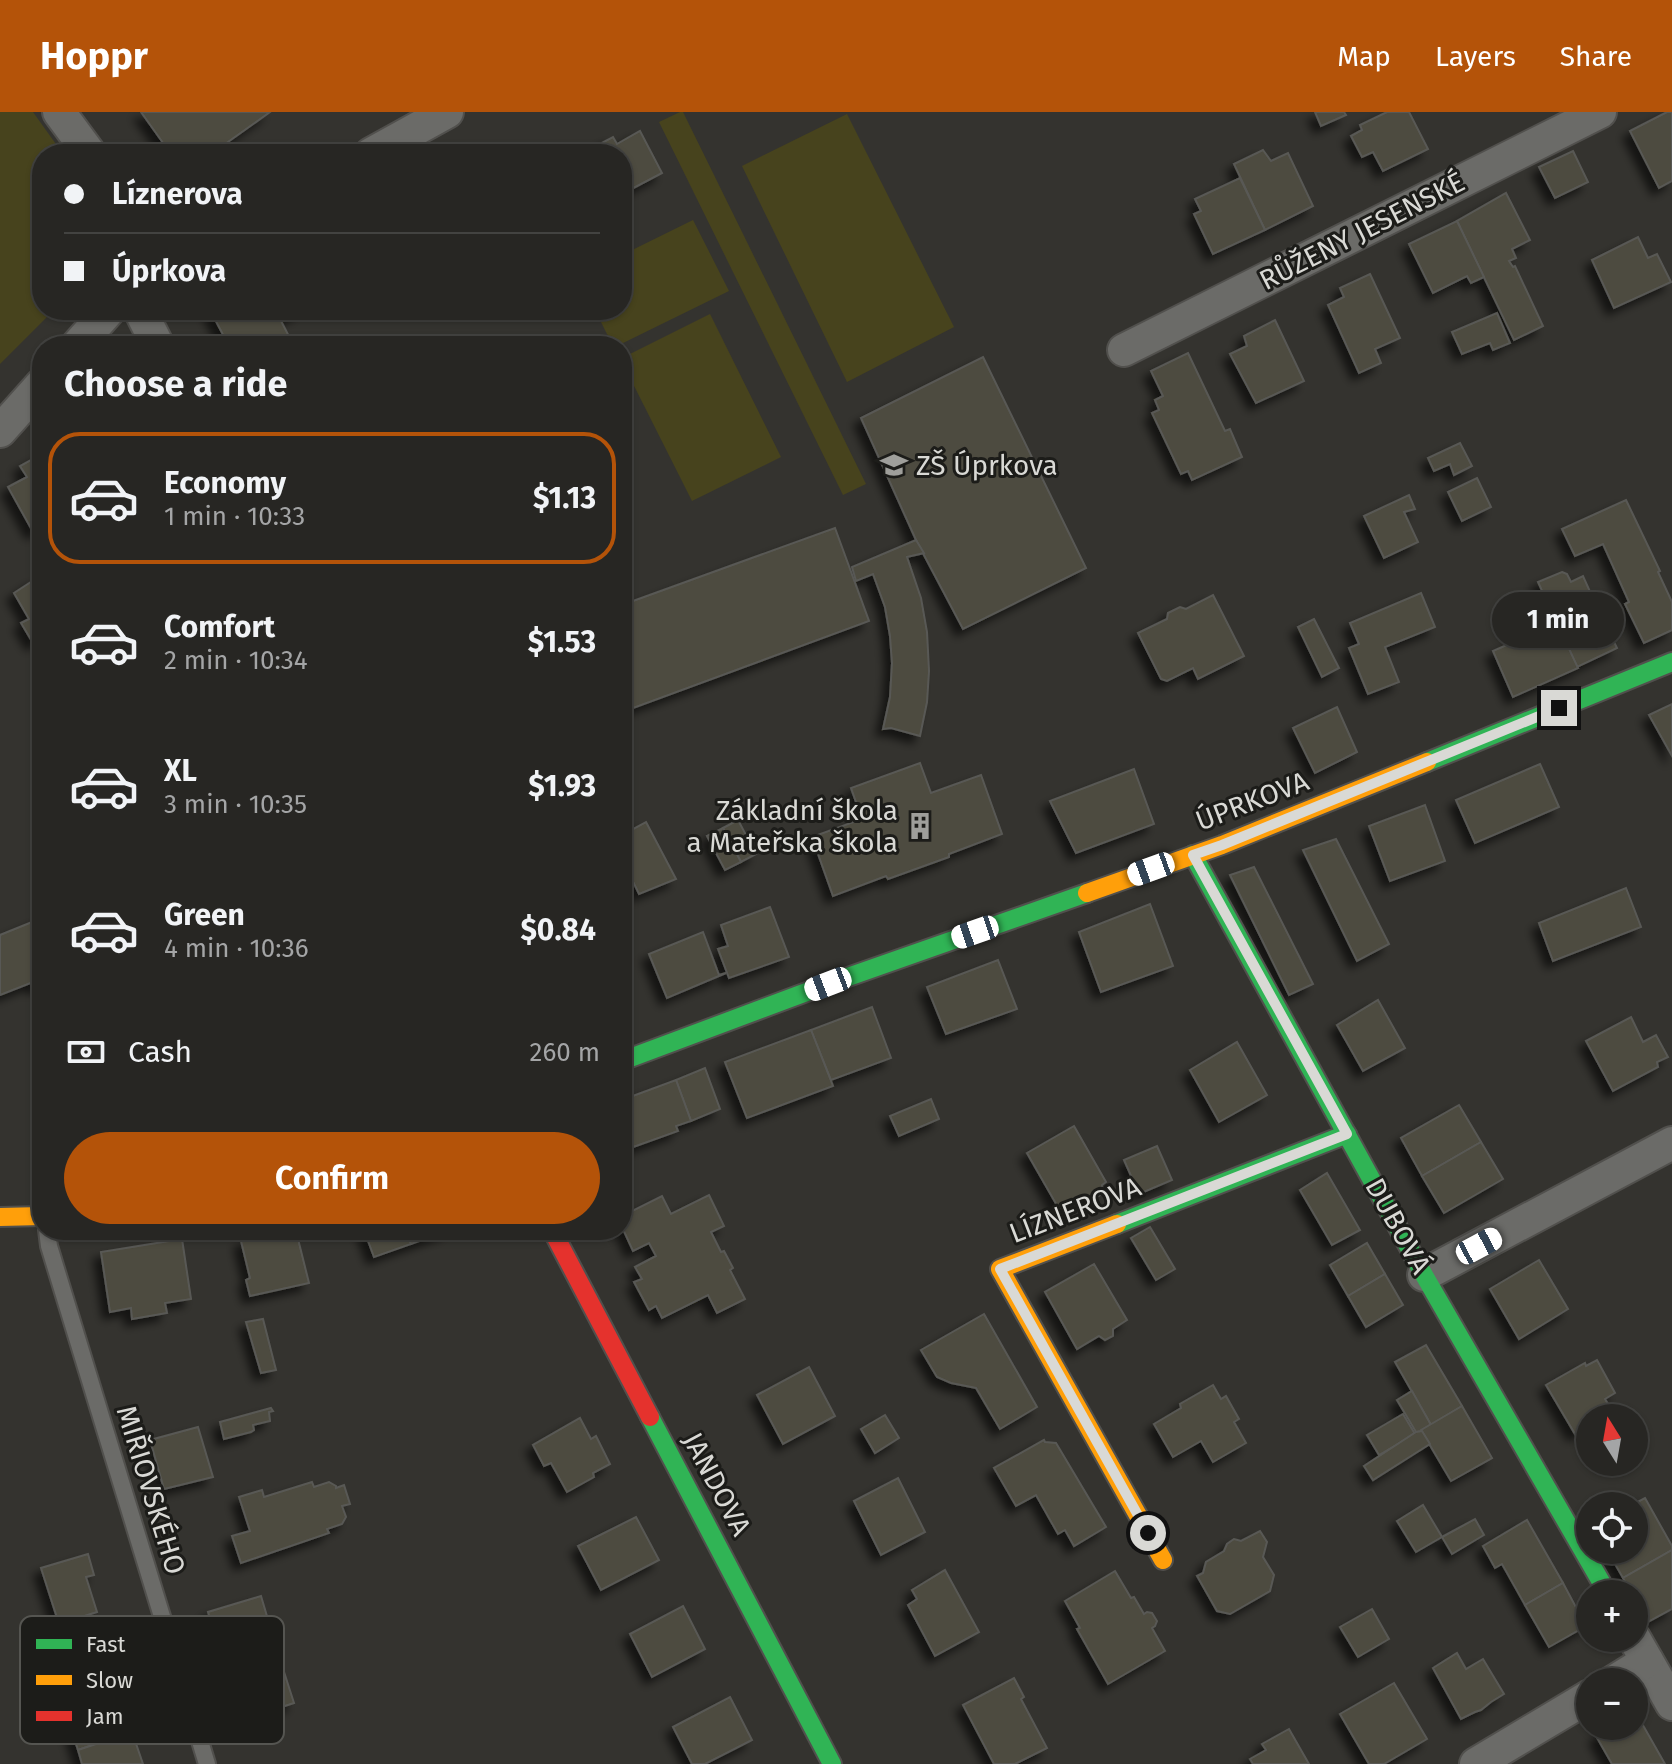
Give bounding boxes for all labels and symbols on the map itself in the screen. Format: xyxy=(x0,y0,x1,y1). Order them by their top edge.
street label: RŮŽENY JESENSKÉ xyxy=(1253,163,1470,297)
place label: ZŠ Úprkova xyxy=(916,449,1058,482)
school or university icon: ZŠ Úprkova xyxy=(879,450,909,480)
callout: 1 min xyxy=(1493,592,1625,648)
route end xyxy=(1541,690,1577,726)
street label: ÚPRKOVA xyxy=(1191,764,1313,838)
place label: Základní škola a Mateřska škola xyxy=(687,794,898,859)
building icon: Základní škola a Mateřska škola xyxy=(905,811,935,841)
car xyxy=(1124,850,1178,888)
car xyxy=(948,913,1002,951)
car xyxy=(801,964,855,1004)
street label: LÍZNEROVA xyxy=(1005,1170,1145,1250)
street label: DUBOVÁ xyxy=(1358,1172,1438,1280)
car xyxy=(1452,1224,1506,1268)
street label: MIŘIOVSKÉHO xyxy=(110,1402,192,1578)
north arrow xyxy=(1576,1404,1648,1476)
street label: JANDOVA xyxy=(676,1427,758,1541)
route start xyxy=(1130,1515,1166,1551)
legend xyxy=(20,1616,284,1744)
text: Fast xyxy=(86,1631,126,1658)
text: Slow xyxy=(86,1667,133,1694)
text: Jam xyxy=(86,1703,124,1730)

